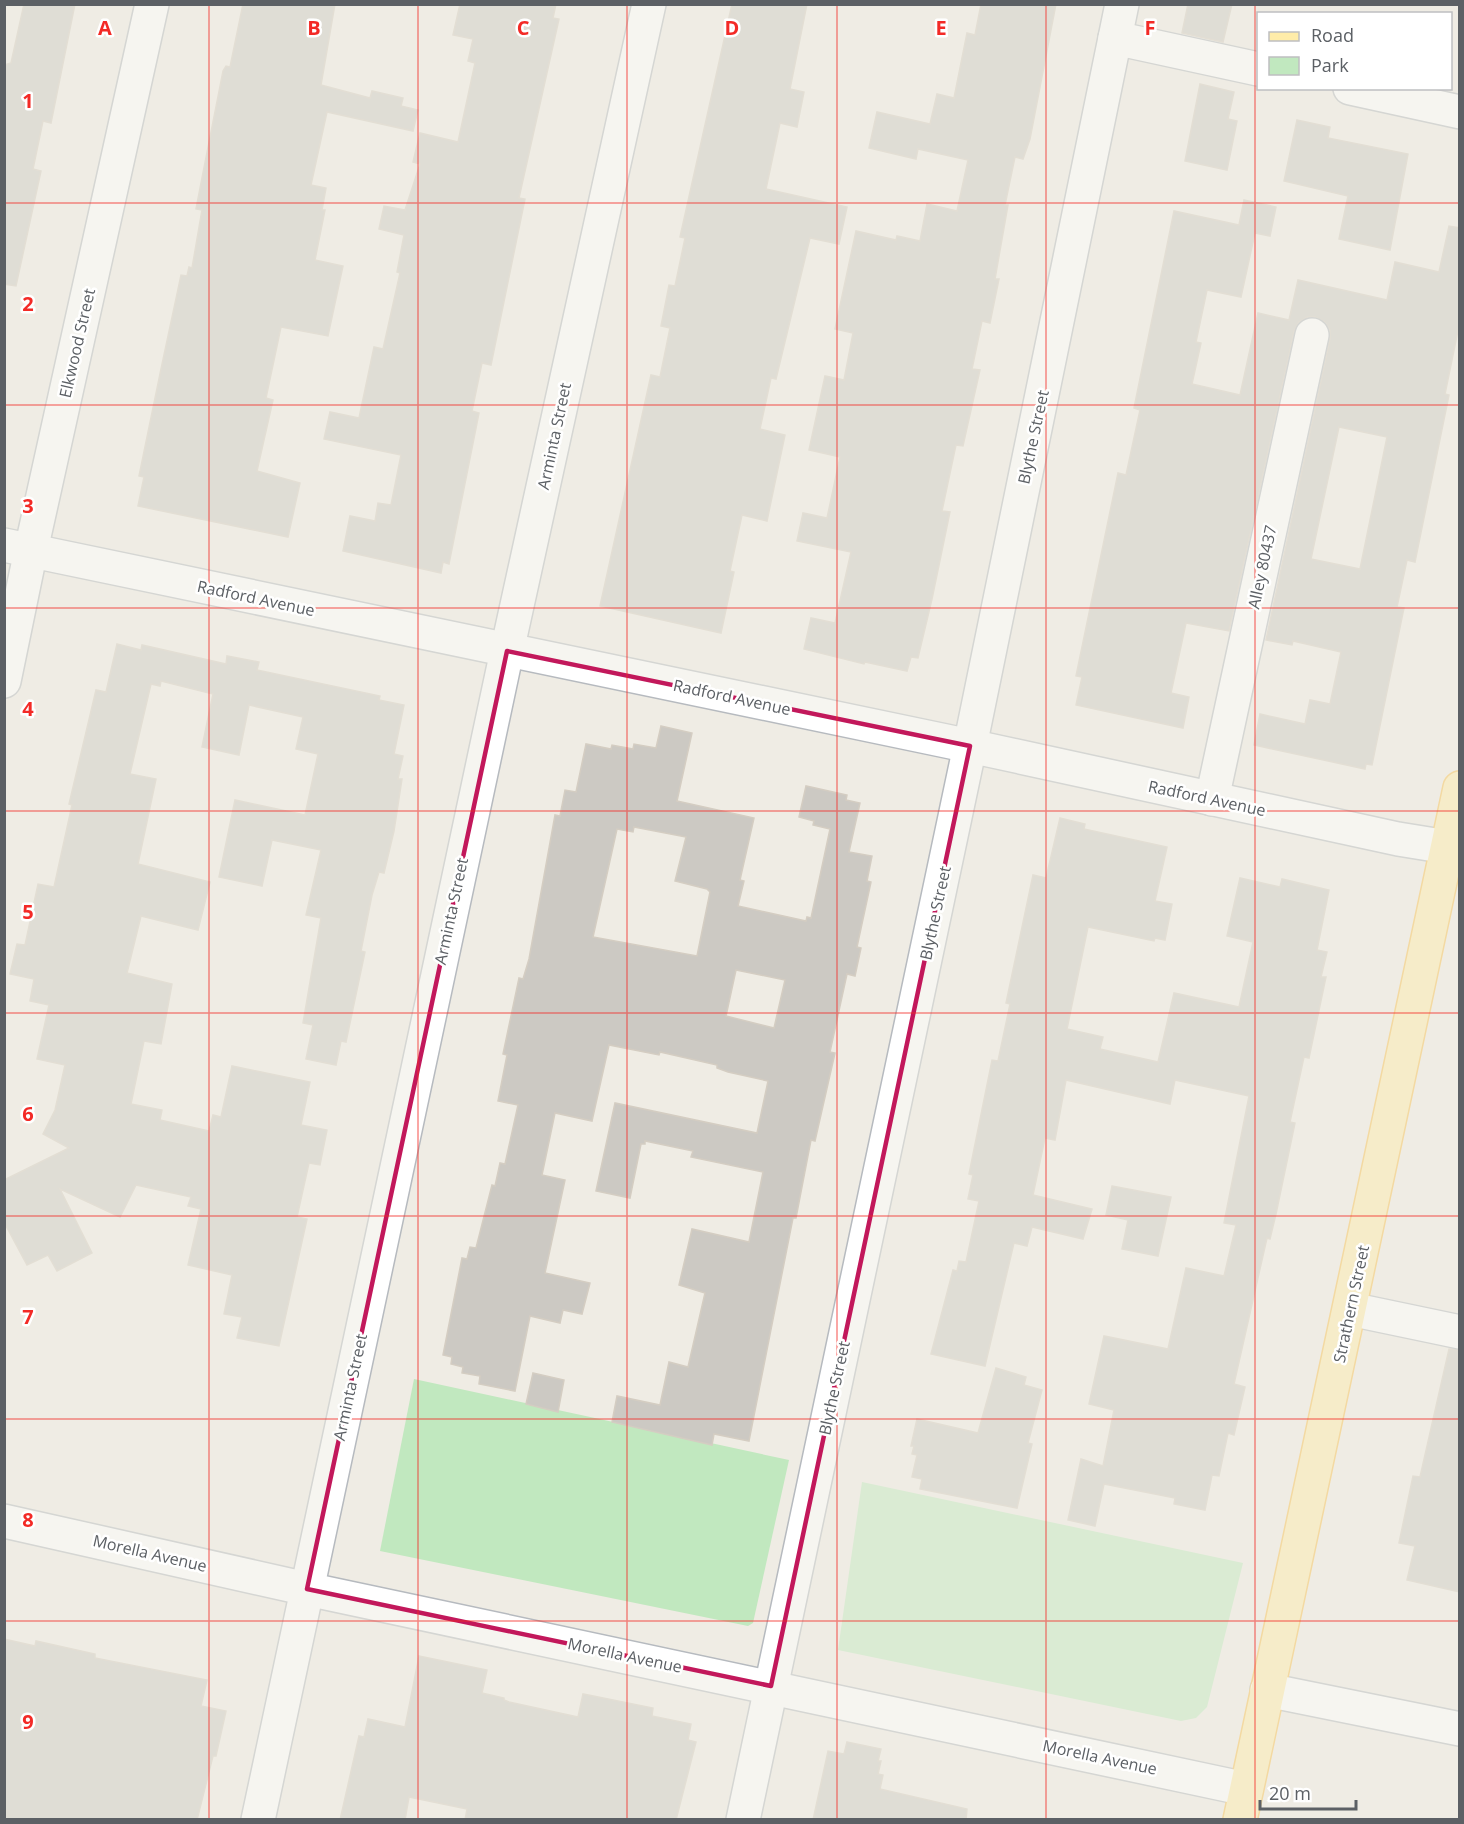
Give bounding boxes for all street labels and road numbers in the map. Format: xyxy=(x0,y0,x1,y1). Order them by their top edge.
street label: Elkwood Street xyxy=(54,286,100,400)
street label: Arminta Street xyxy=(532,380,576,491)
street label: Blythe Street xyxy=(1012,388,1054,486)
street label: Alley 80437 xyxy=(1242,523,1282,611)
street label: Radford Avenue xyxy=(195,575,317,621)
street label: Radford Avenue xyxy=(671,674,793,720)
street label: Radford Avenue xyxy=(1146,775,1268,821)
street label: Arminta Street xyxy=(429,855,473,966)
street label: Blythe Street xyxy=(914,864,956,962)
street label: Strathern Street xyxy=(1328,1243,1374,1365)
street label: Arminta Street xyxy=(328,1331,372,1442)
street label: Blythe Street xyxy=(813,1339,855,1437)
street label: Morella Avenue xyxy=(91,1529,209,1577)
street label: Morella Avenue xyxy=(566,1632,684,1678)
street label: Morella Avenue xyxy=(1041,1734,1159,1780)

